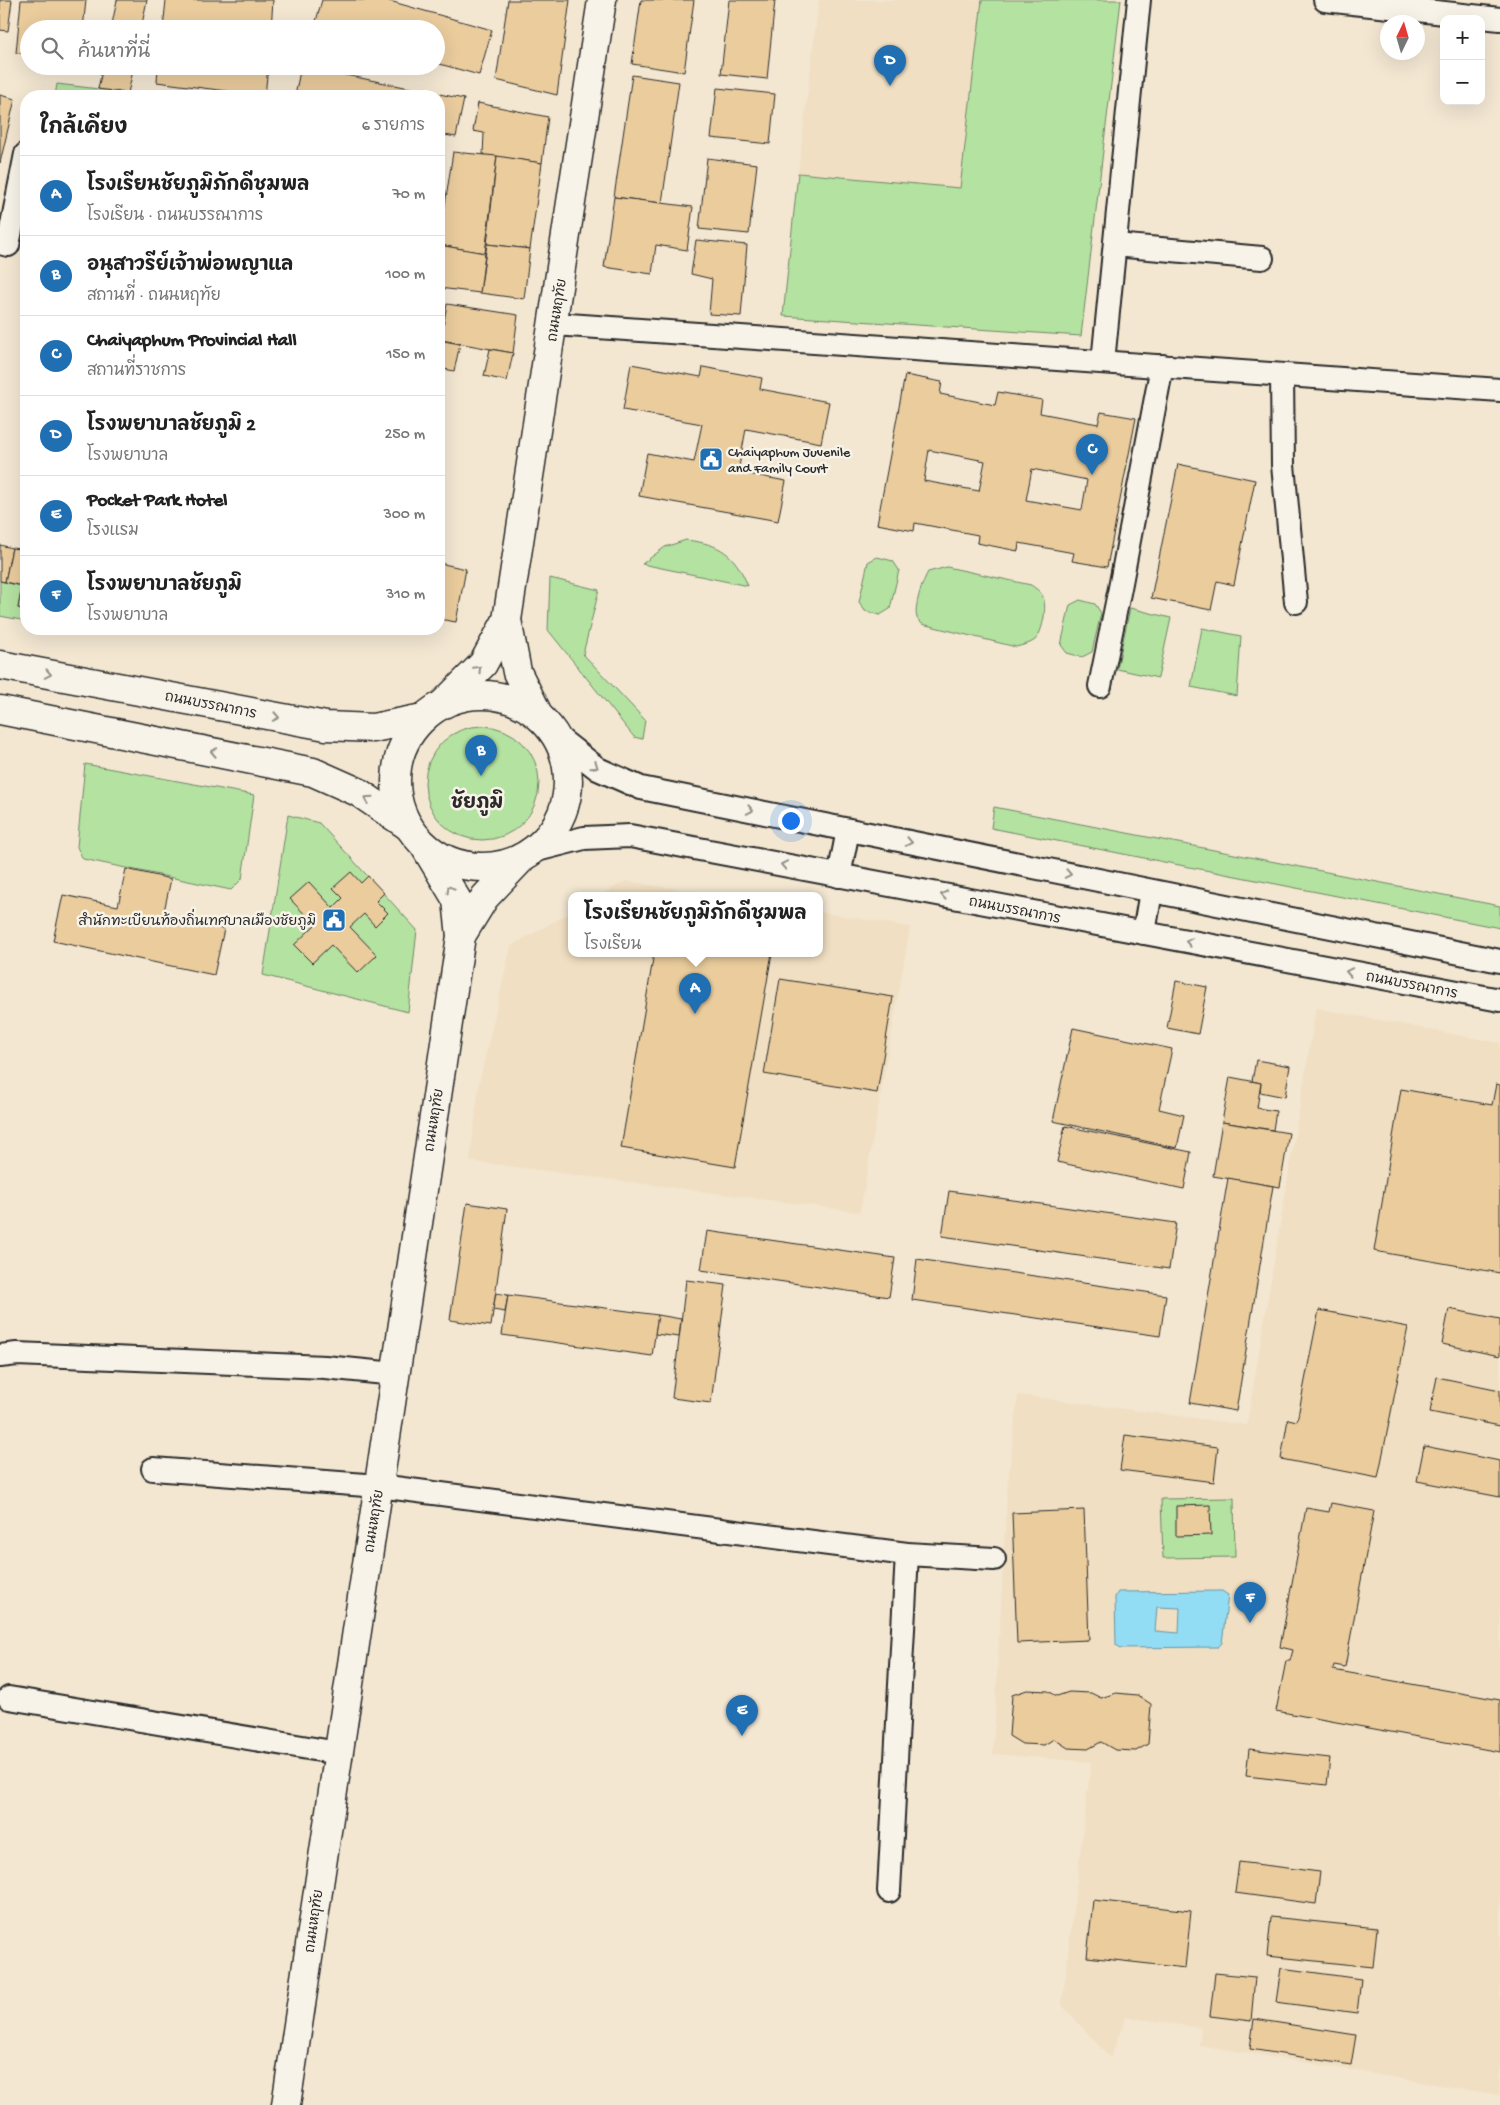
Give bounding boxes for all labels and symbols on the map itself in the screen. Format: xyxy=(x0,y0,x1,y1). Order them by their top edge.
north arrow xyxy=(1380,15,1425,60)
pin: D xyxy=(874,45,906,86)
street label: ถนนหฤทัย xyxy=(544,277,572,343)
pin: C xyxy=(1076,434,1108,475)
place label: Chaiyaphum Juvenile and Family Court xyxy=(728,445,851,478)
public building icon: Chaiyaphum Juvenile and Family Court xyxy=(698,446,724,472)
one-way arrow xyxy=(472,666,481,675)
one-way arrow xyxy=(43,668,52,678)
street label: ถนนบรรณาการ xyxy=(163,689,258,724)
one-way arrow xyxy=(272,711,281,721)
pin: B xyxy=(465,735,497,776)
one-way arrow xyxy=(209,748,218,758)
one-way arrow xyxy=(589,760,599,769)
district label: ชัยภูมิ xyxy=(451,789,503,816)
one-way arrow xyxy=(364,796,373,805)
one-way arrow xyxy=(745,804,754,815)
your location xyxy=(778,808,804,834)
one-way arrow xyxy=(905,836,913,847)
one-way arrow xyxy=(779,861,788,871)
one-way arrow xyxy=(1064,868,1073,879)
one-way arrow xyxy=(447,886,457,895)
one-way arrow xyxy=(939,891,948,901)
street label: ถนนบรรณาการ xyxy=(967,894,1062,929)
public building icon: สำนักทะเบียนท้องถิ่นเทศบาลเมืองชัยภูมิ xyxy=(321,907,347,933)
place label: สำนักทะเบียนท้องถิ่นเทศบาลเมืองชัยภูมิ xyxy=(78,908,316,931)
one-way arrow xyxy=(1185,937,1194,947)
one-way arrow xyxy=(1345,967,1353,977)
street label: ถนนบรรณาการ xyxy=(1364,969,1459,1004)
pin: A xyxy=(679,973,711,1014)
street label: ถนนหฤทัย xyxy=(421,1087,449,1153)
street label: ถนนหฤทัย xyxy=(361,1488,389,1554)
pin: F xyxy=(1234,1582,1266,1623)
pin: E xyxy=(726,1695,758,1736)
street label: ถนนหฤทัย xyxy=(302,1888,328,1954)

